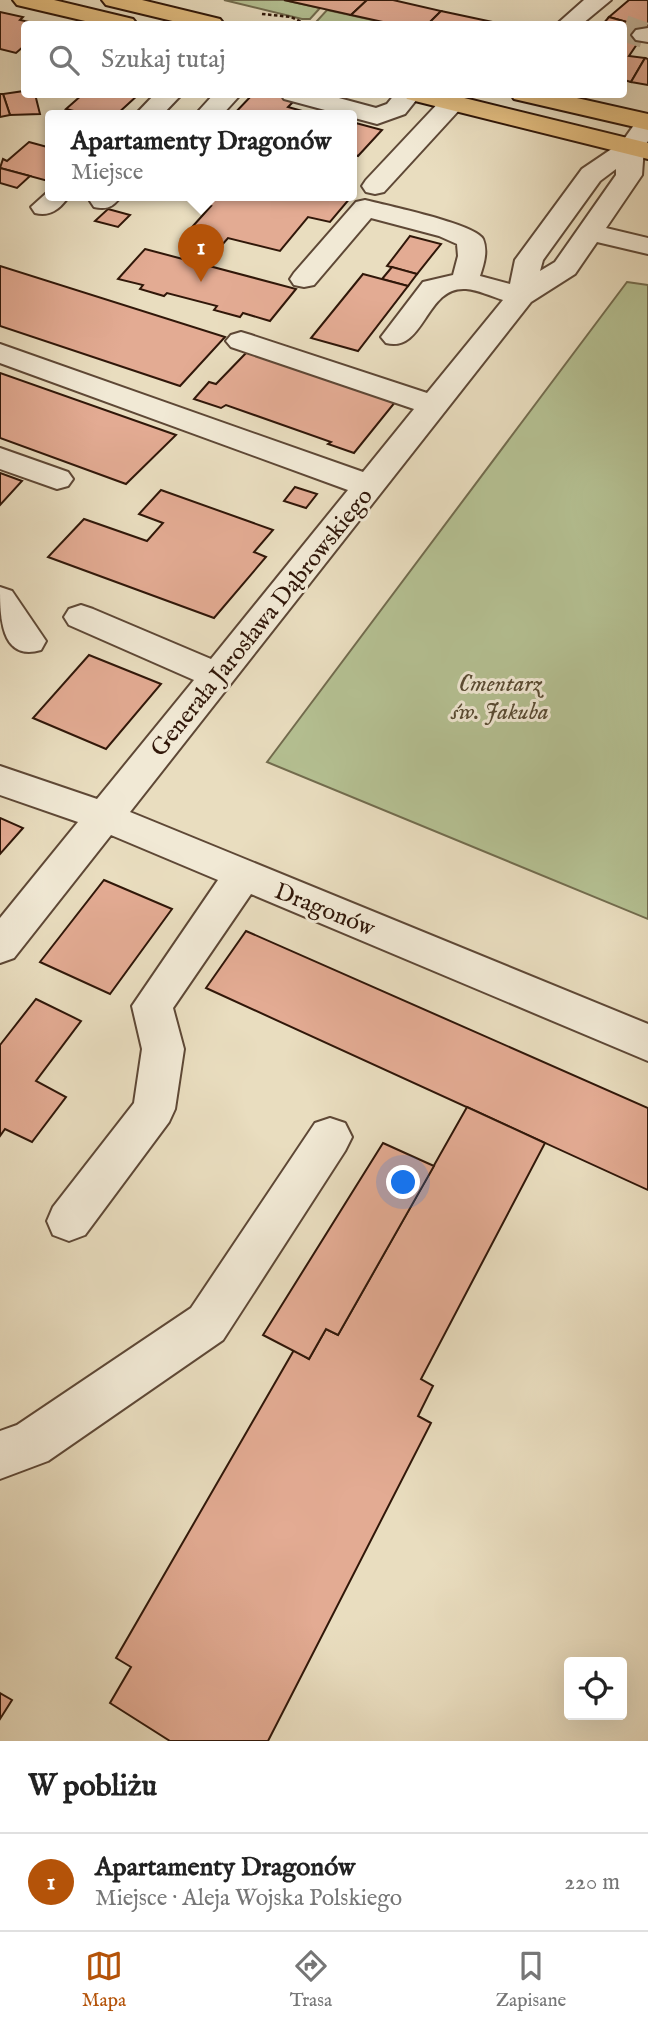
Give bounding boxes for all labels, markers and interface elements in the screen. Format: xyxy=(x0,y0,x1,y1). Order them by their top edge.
search box xyxy=(21,21,627,98)
icon: search xyxy=(45,41,83,79)
text: Szukaj tutaj xyxy=(101,43,226,76)
popup xyxy=(45,110,357,201)
text: Apartamenty Dragonów xyxy=(71,125,331,158)
text: Miejsce xyxy=(71,158,143,187)
pin: 1 xyxy=(178,224,224,282)
street label: Generała Jarosława Dąbrowskiego xyxy=(144,482,380,764)
park label: Cmentarz św. Jakuba xyxy=(450,669,549,728)
street label: Dragonów xyxy=(270,876,380,945)
your location xyxy=(386,1165,420,1199)
map controls xyxy=(564,1657,627,1720)
button: locate xyxy=(564,1657,627,1720)
text: W pobliżu xyxy=(28,1768,157,1806)
text: Apartamenty Dragonów xyxy=(95,1851,355,1884)
text: 1 xyxy=(47,1868,55,1897)
text: 220 m xyxy=(564,1868,620,1897)
text: Miejsce · Aleja Wojska Polskiego xyxy=(95,1884,402,1913)
tab: Mapa xyxy=(82,1947,126,2013)
tab: Trasa xyxy=(290,1947,332,2013)
tab: Zapisane xyxy=(496,1947,566,2013)

